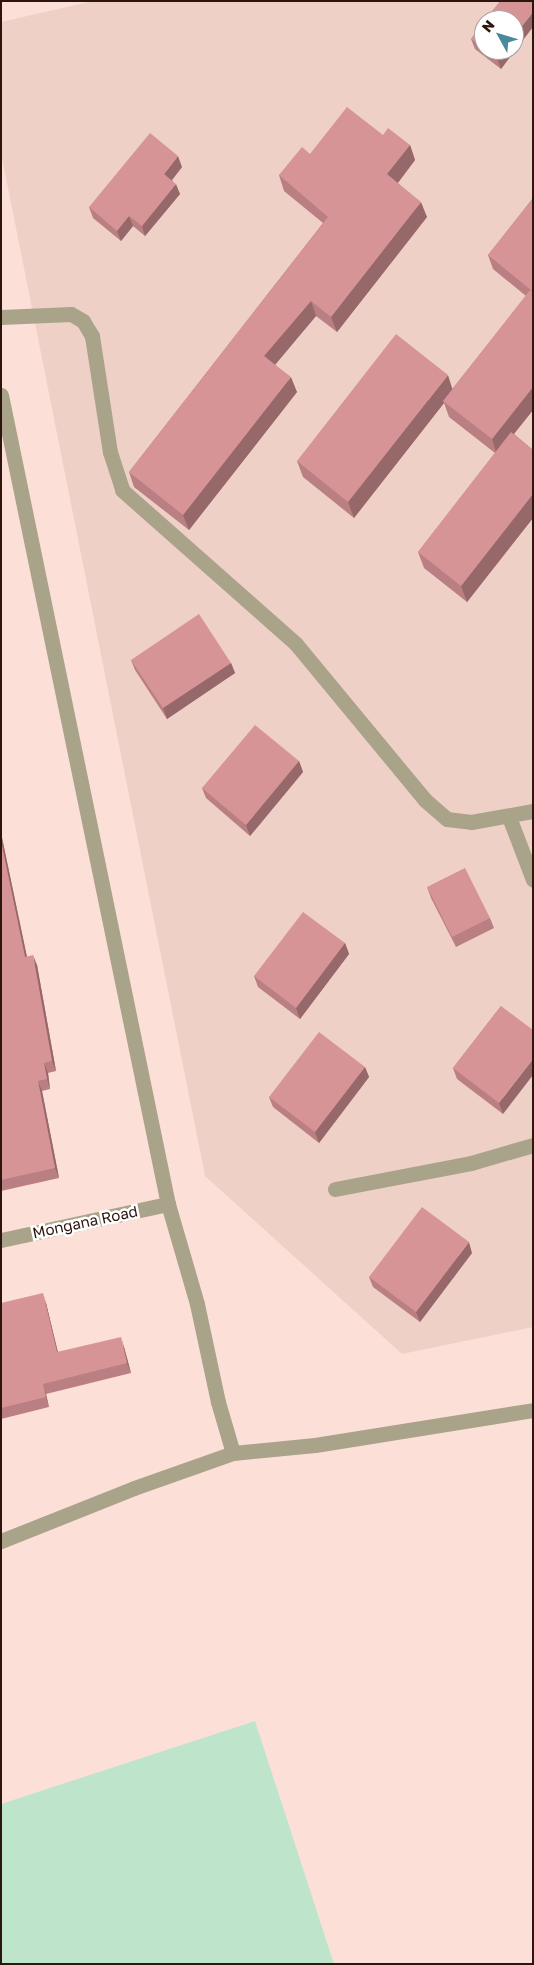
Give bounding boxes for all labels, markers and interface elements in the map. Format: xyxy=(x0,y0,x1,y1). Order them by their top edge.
north arrow xyxy=(474,10,524,60)
text: N xyxy=(478,16,498,35)
street label: Mongana Road xyxy=(31,1202,139,1242)

